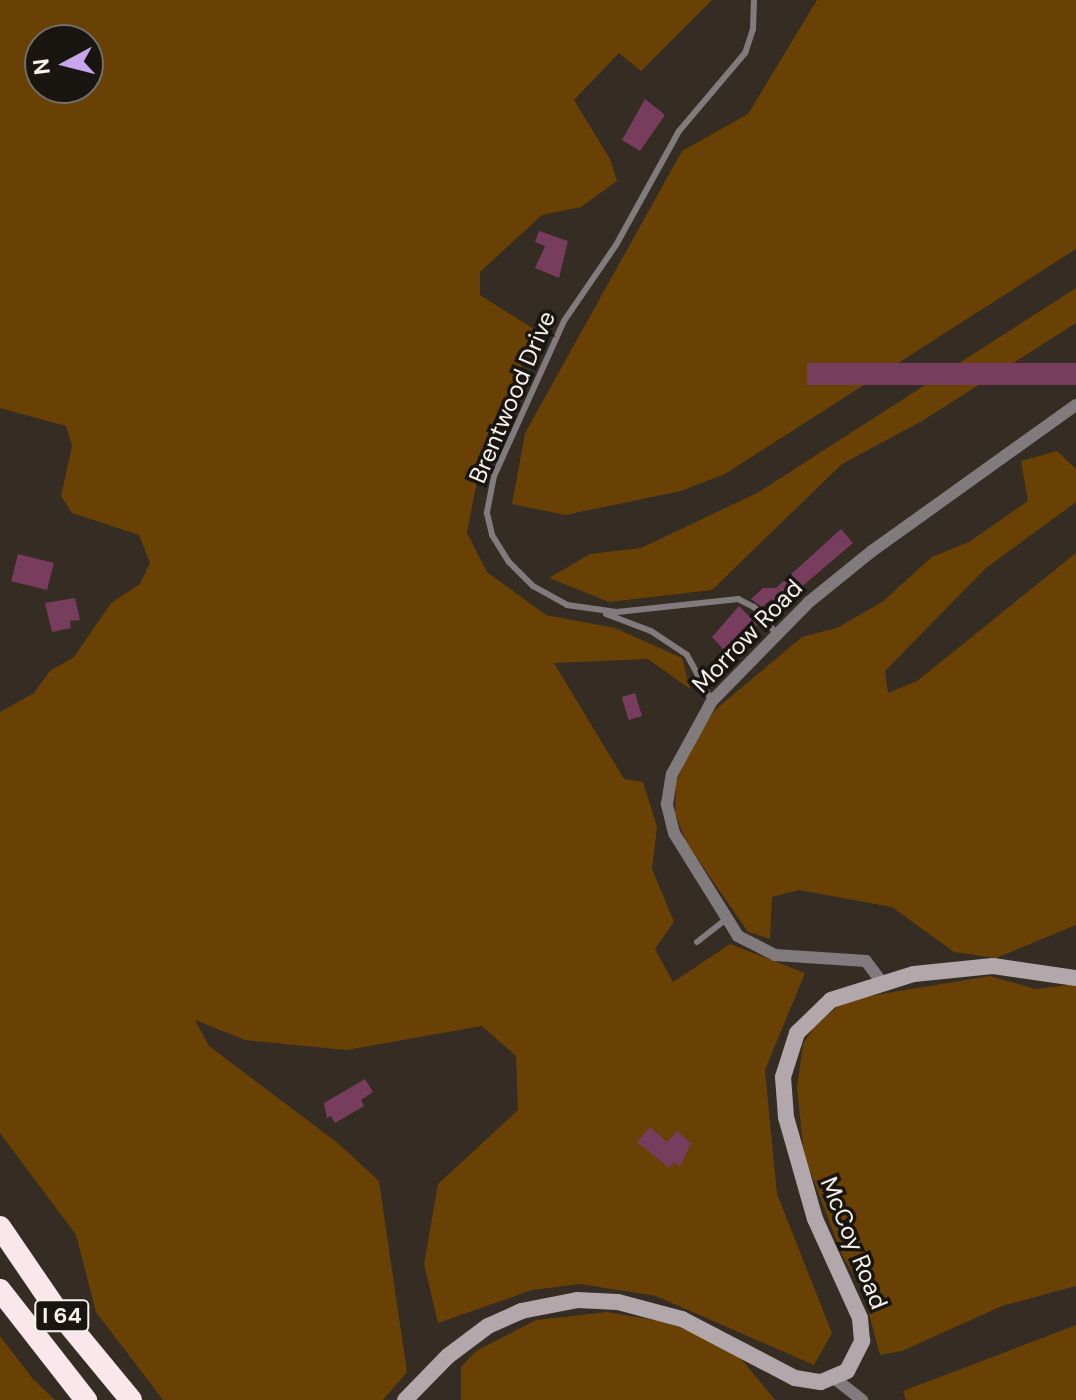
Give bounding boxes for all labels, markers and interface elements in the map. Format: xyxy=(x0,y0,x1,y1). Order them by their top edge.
north arrow xyxy=(24,24,104,104)
text: N xyxy=(26,57,57,76)
street label: Brentwood Drive xyxy=(463,307,561,487)
street label: Morrow Road xyxy=(686,573,808,699)
street label: McCoy Road xyxy=(814,1173,894,1313)
road number: I 64 xyxy=(34,1298,90,1334)

